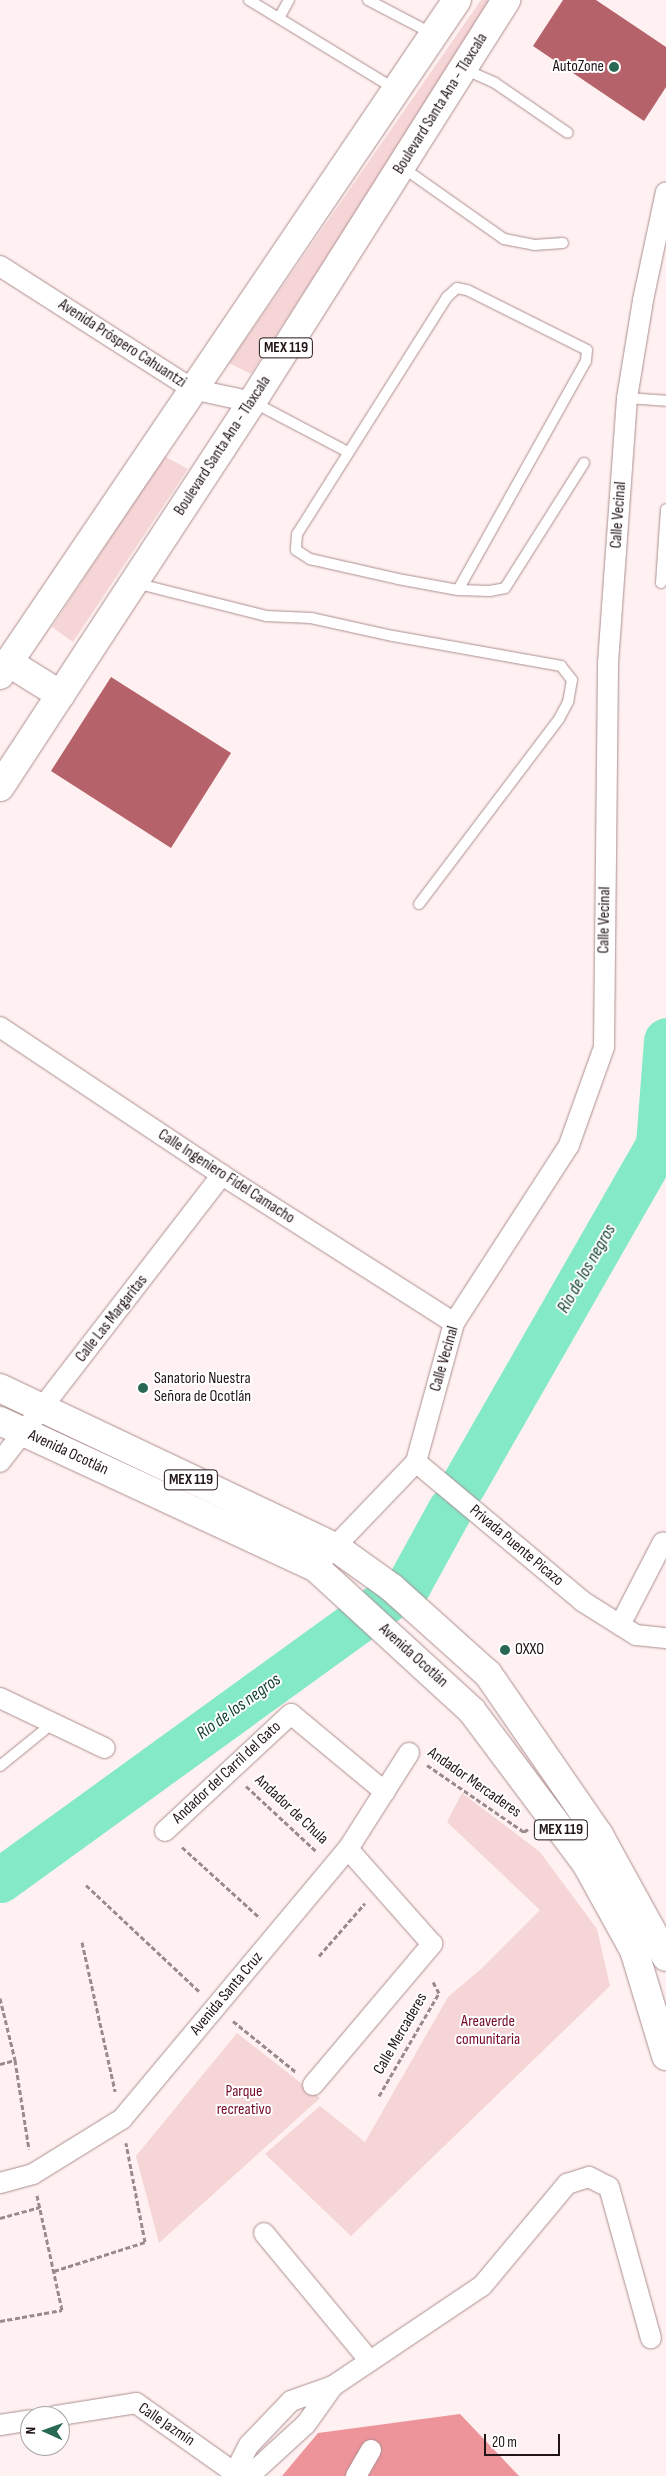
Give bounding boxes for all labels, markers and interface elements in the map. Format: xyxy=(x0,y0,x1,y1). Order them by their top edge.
street label: Boulevard Santa Ana - Tlaxcala xyxy=(390,30,492,178)
place label: AutoZone xyxy=(553,57,604,77)
marker: AutoZone xyxy=(608,61,620,73)
street label: Avenida Próspero Cahuantzi xyxy=(55,296,189,392)
road number: MEX 119 xyxy=(258,336,314,360)
street label: Boulevard Santa Ana - Tlaxcala xyxy=(171,373,275,519)
street label: Calle Vecinal xyxy=(607,481,631,549)
street label: Calle Vecinal xyxy=(595,886,615,954)
street label: Calle Ingeniero Fidel Camacho xyxy=(154,1126,298,1228)
water label: Rio de los negros xyxy=(553,1221,621,1317)
street label: Calle Las Margaritas xyxy=(72,1272,152,1366)
street label: Calle Vecinal xyxy=(427,1324,463,1394)
place label: Sanatorio Nuestra Señora de Ocotlán xyxy=(154,1369,251,1407)
marker: Sanatorio Nuestra Señora de Ocotlán xyxy=(136,1381,150,1395)
street label: Avenida Ocotlán xyxy=(25,1426,111,1480)
road number: MEX 119 xyxy=(164,1468,218,1492)
street label: Privada Puente Picazo xyxy=(465,1501,567,1591)
street label: Avenida Ocotlán xyxy=(375,1620,451,1692)
place label: OXXO xyxy=(515,1640,544,1660)
marker: OXXO xyxy=(499,1644,511,1656)
water label: Rio de los negros xyxy=(193,1669,285,1745)
street label: Andador del Carril del Gato xyxy=(169,1718,285,1828)
street label: Andador Mercaderes xyxy=(424,1744,524,1822)
street label: Andador de Chula xyxy=(250,1771,332,1849)
road number: MEX 119 xyxy=(534,1818,588,1842)
street label: Avenida Santa Cruz xyxy=(187,1949,267,2039)
street label: Calle Mercaderes xyxy=(370,1990,432,2078)
park label: Areaverde comunitaria xyxy=(456,2012,520,2050)
park label: Parque recreativo xyxy=(217,2082,271,2120)
street label: Calle Jazmín xyxy=(134,2399,198,2451)
north arrow xyxy=(20,2406,70,2456)
scale bar xyxy=(486,2424,562,2456)
text: N xyxy=(22,2426,39,2435)
text: 20 m xyxy=(492,2433,517,2452)

